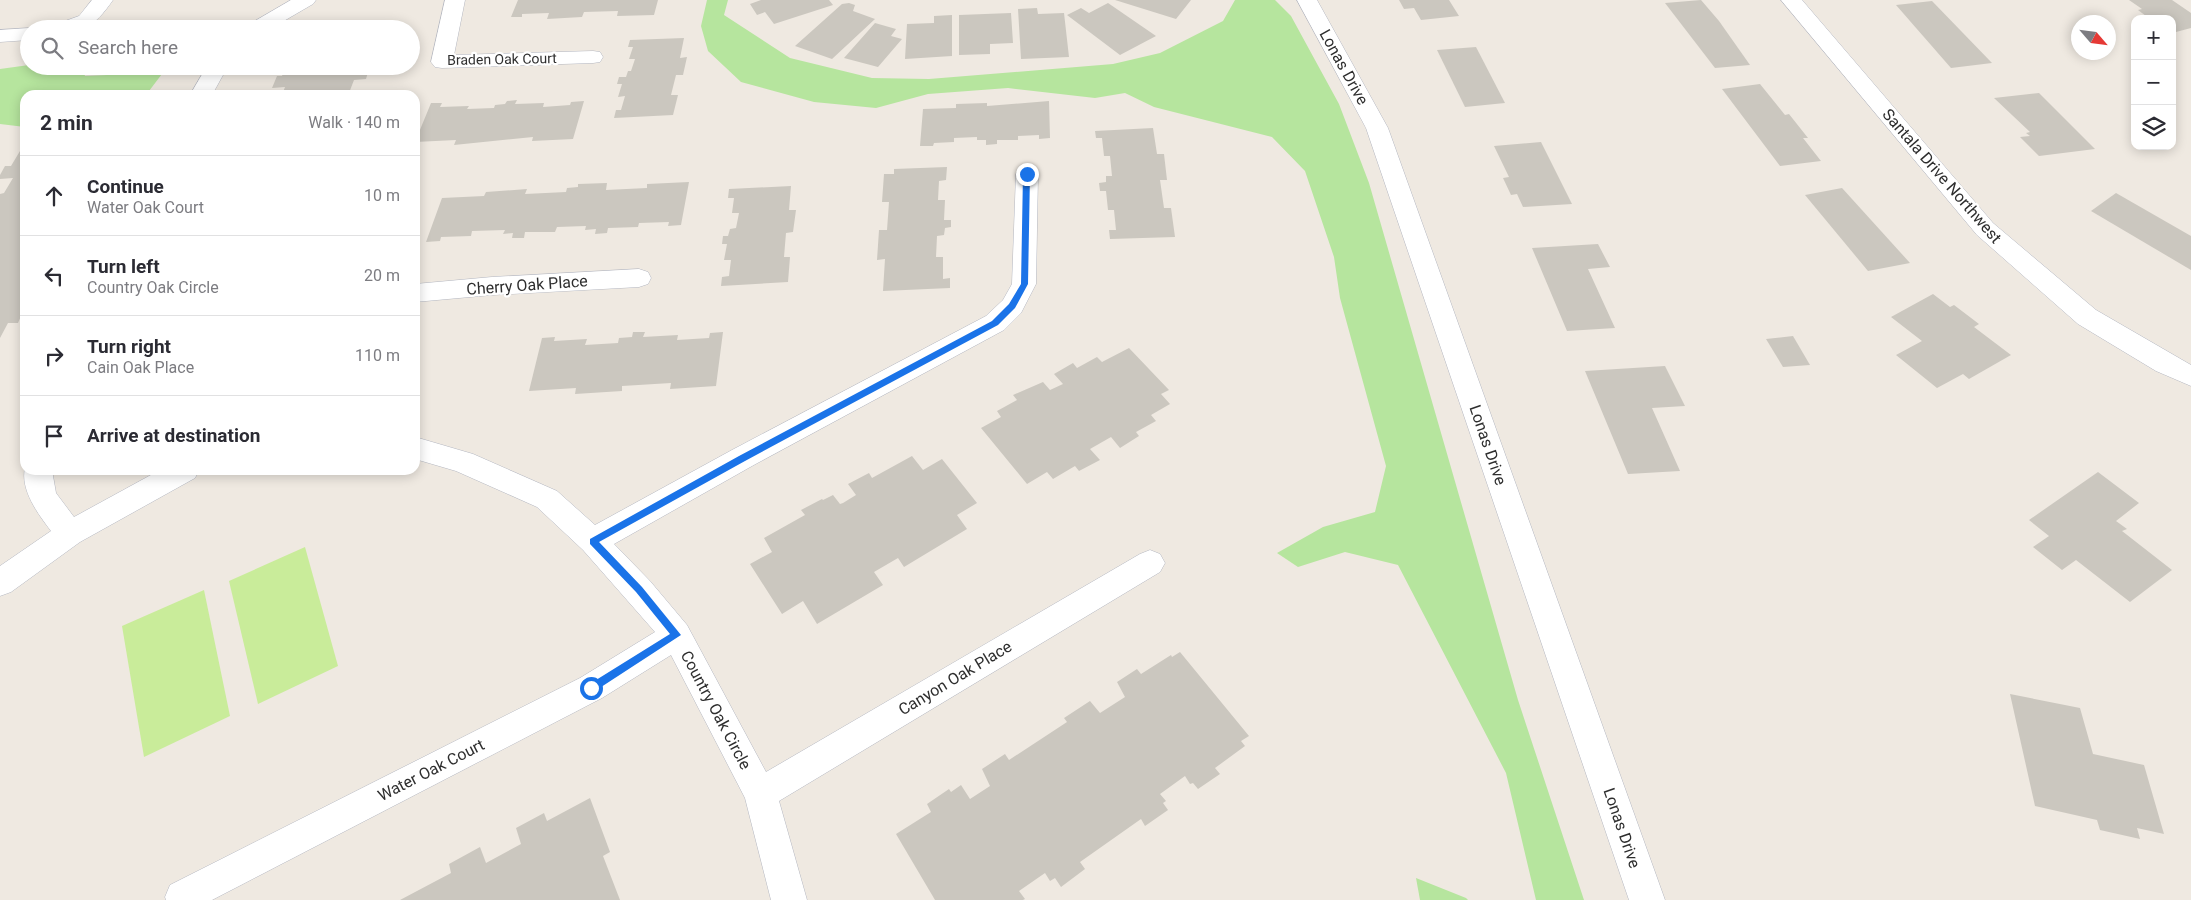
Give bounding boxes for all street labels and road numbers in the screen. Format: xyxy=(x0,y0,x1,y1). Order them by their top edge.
street label: Lonas Drive xyxy=(1315,26,1373,108)
street label: Braden Oak Court xyxy=(447,50,557,68)
street label: Santala Drive Northwest xyxy=(1878,105,2006,247)
street label: Cherry Oak Place xyxy=(466,271,588,299)
street label: Lonas Drive xyxy=(1465,402,1511,488)
street label: Canyon Oak Place xyxy=(895,637,1015,719)
street label: Country Oak Circle xyxy=(677,647,755,773)
street label: Water Oak Court xyxy=(375,735,487,805)
street label: Lonas Drive xyxy=(1599,785,1645,871)

